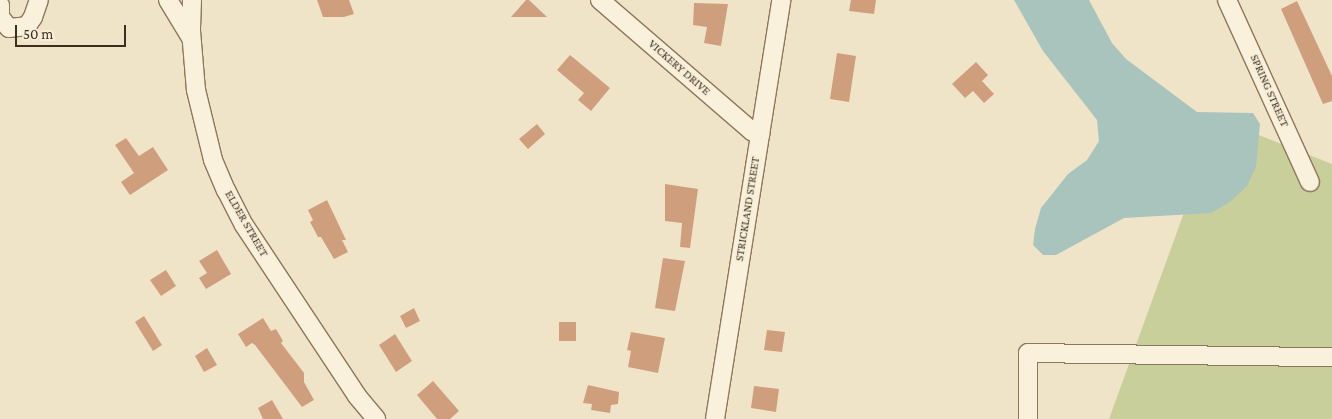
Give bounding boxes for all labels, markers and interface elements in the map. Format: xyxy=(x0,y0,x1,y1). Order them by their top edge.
scale bar xyxy=(18,15,129,47)
text: 50 m xyxy=(23,26,53,42)
street label: VICKERY DRIVE xyxy=(645,37,713,99)
street label: SPRING STREET xyxy=(1247,52,1291,130)
street label: STRICKLAND STREET xyxy=(733,156,763,262)
street label: ELDER STREET xyxy=(221,188,271,260)

